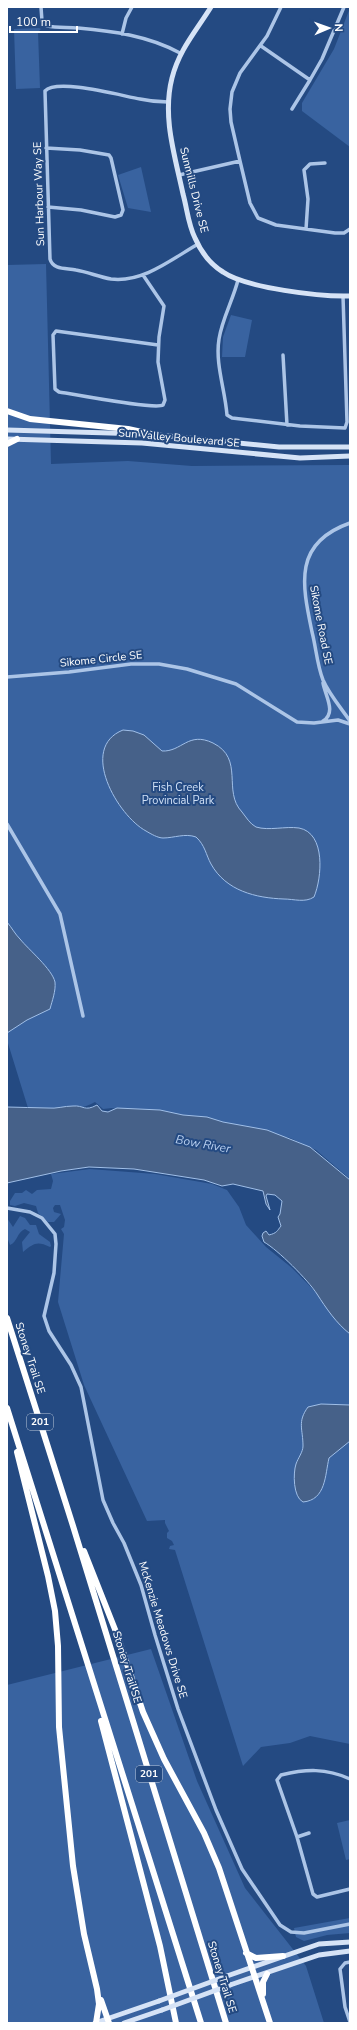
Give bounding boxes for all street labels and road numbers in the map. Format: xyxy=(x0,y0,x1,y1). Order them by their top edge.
street label: Sun Harbour Way SE xyxy=(30,142,48,246)
street label: Sunmills Drive SE xyxy=(176,146,212,234)
street label: Sun Valley Boulevard SE xyxy=(118,425,240,451)
street label: Sikome Road SE xyxy=(306,584,336,666)
street label: Sikome Circle SE xyxy=(59,647,143,671)
street label: Stoney Trail SE xyxy=(11,1320,49,1396)
road number: 201 xyxy=(27,1414,53,1430)
street label: McKenzie Meadows Drive SE xyxy=(135,1560,191,1700)
street label: Stoney Trail SE xyxy=(109,1629,145,1705)
road number: 201 xyxy=(136,1766,162,1782)
street label: Stoney Trail SE xyxy=(204,1939,240,2015)

